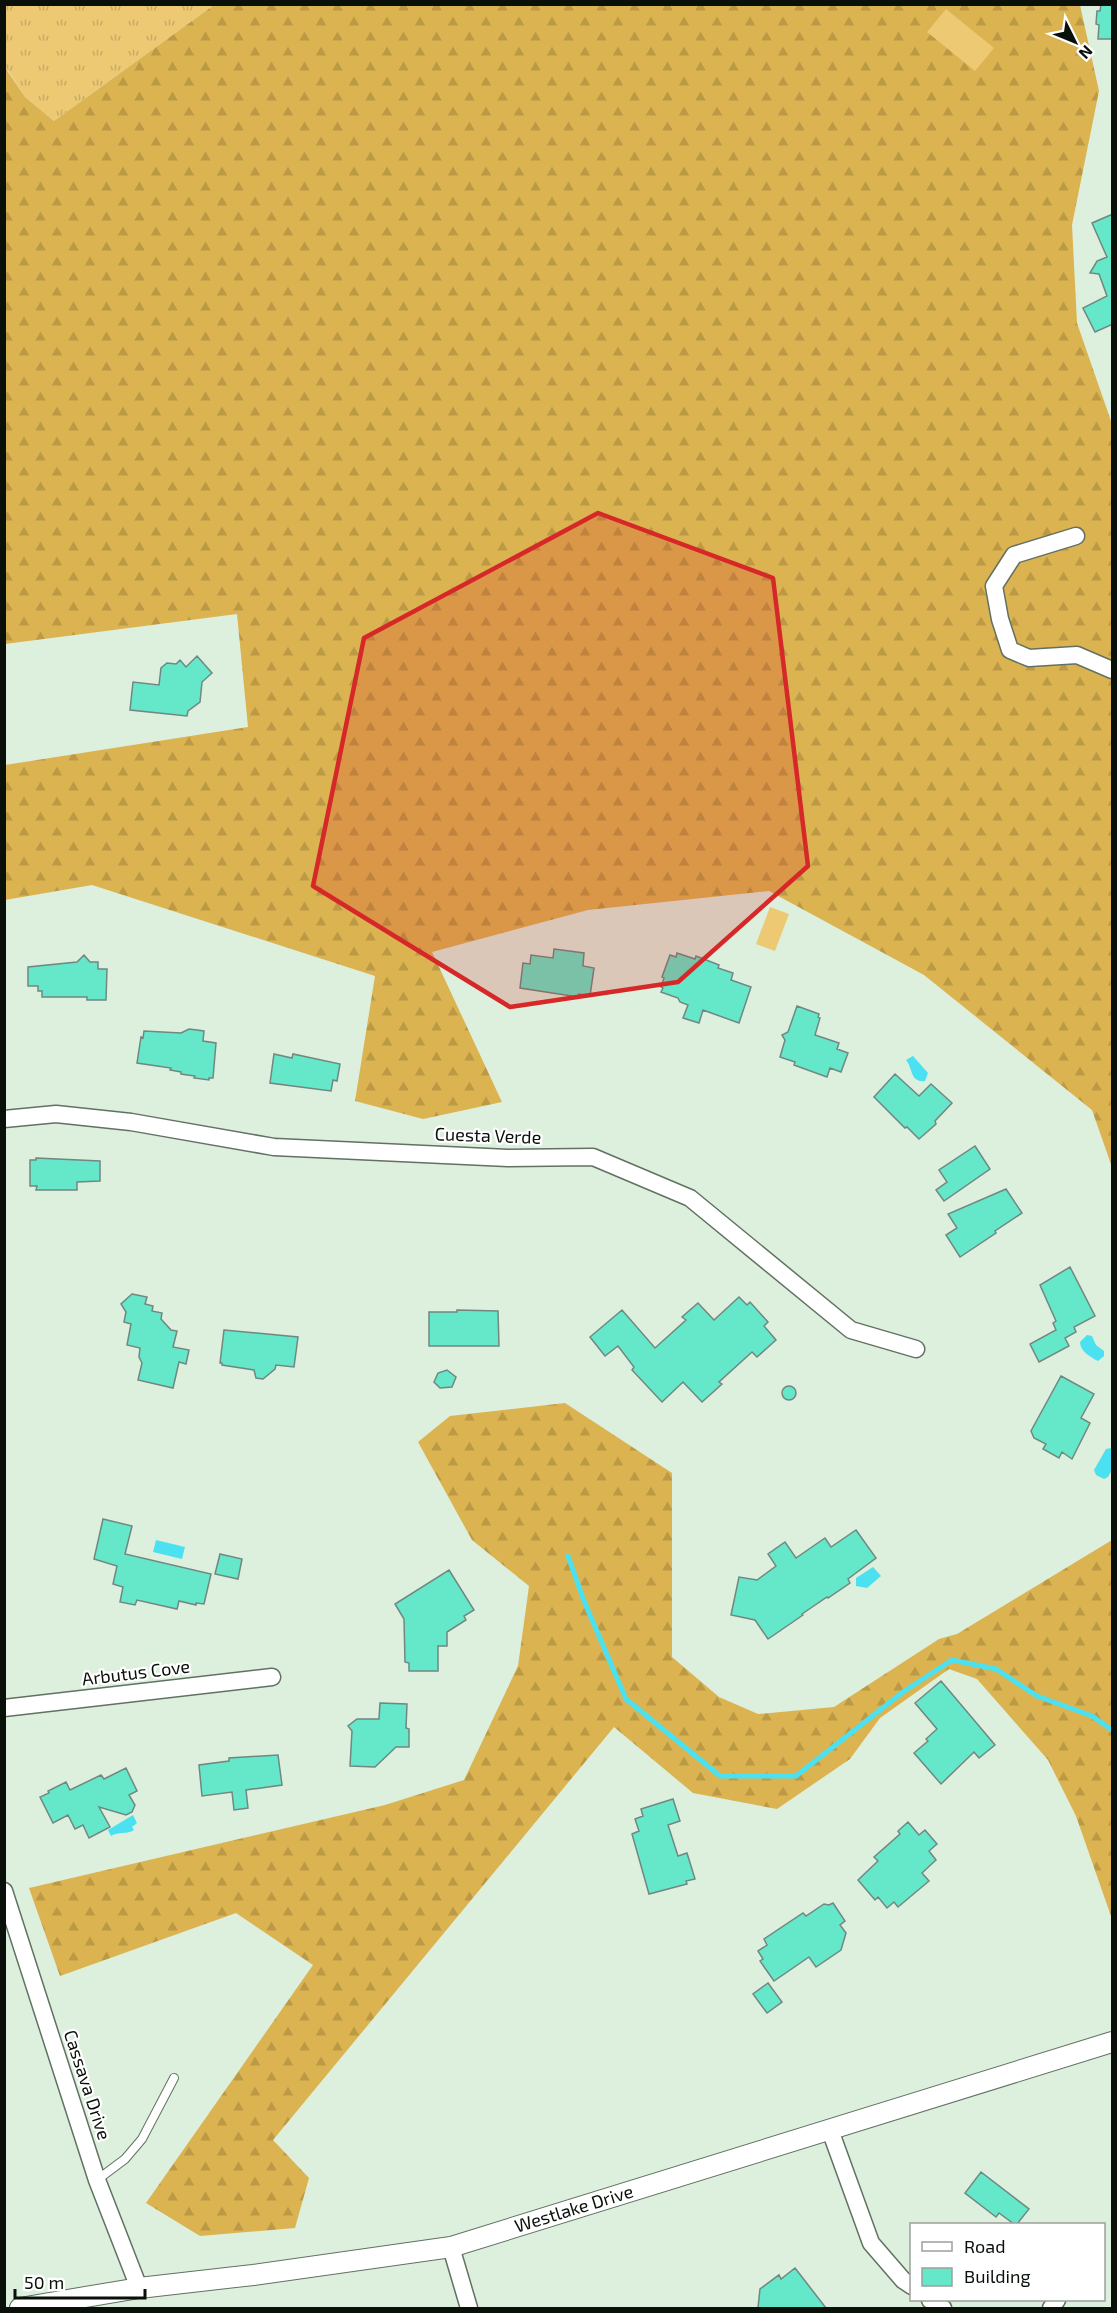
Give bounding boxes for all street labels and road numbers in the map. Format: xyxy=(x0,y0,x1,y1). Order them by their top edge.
street label: Cuesta Verde xyxy=(434,1122,542,1148)
street label: Arbutus Cove xyxy=(81,1654,191,1690)
street label: Cassava Drive xyxy=(60,2027,116,2142)
street label: Westlake Drive xyxy=(512,2180,636,2237)

